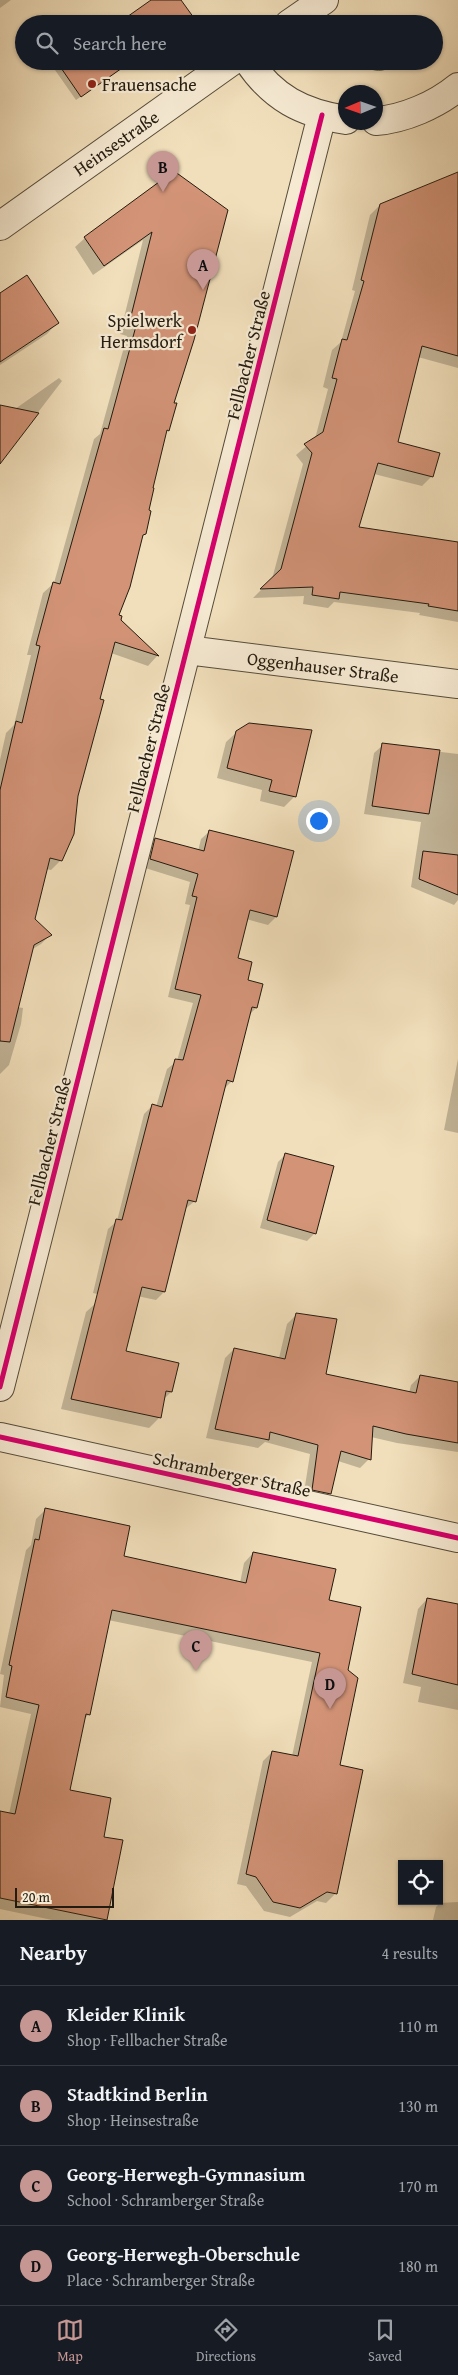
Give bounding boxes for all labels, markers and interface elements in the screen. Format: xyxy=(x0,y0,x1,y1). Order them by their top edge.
search box xyxy=(15,15,443,70)
icon: search xyxy=(33,29,61,57)
text: Search here xyxy=(73,29,167,57)
place label: Frauensache xyxy=(102,71,197,98)
marker: Frauensache xyxy=(86,78,98,90)
north arrow xyxy=(338,85,383,130)
street label: Heinsestraße xyxy=(68,103,164,183)
pin: B xyxy=(147,151,179,192)
pin: A xyxy=(187,249,219,290)
street label: Fellbacher Straße xyxy=(219,288,277,422)
place label: Spielwerk Hermsdorf xyxy=(100,307,184,355)
marker: Spielwerk Hermsdorf xyxy=(186,324,198,336)
street label: Oggenhauser Straße xyxy=(246,644,400,690)
street label: Fellbacher Straße xyxy=(119,681,177,815)
your location xyxy=(306,808,332,834)
street label: Fellbacher Straße xyxy=(20,1074,78,1208)
street label: Schramberger Straße xyxy=(150,1444,314,1504)
pin: C xyxy=(180,1630,212,1671)
pin: D xyxy=(314,1668,346,1709)
map controls xyxy=(398,1860,443,1905)
button: locate xyxy=(398,1860,443,1905)
scale bar xyxy=(15,1885,114,1908)
text: 20 m xyxy=(22,1887,50,1907)
text: Nearby xyxy=(20,1937,87,1968)
text: 4 results xyxy=(381,1941,438,1965)
text: Kleider Klinik xyxy=(67,2000,185,2028)
text: A xyxy=(31,2014,41,2038)
text: 110 m xyxy=(398,2014,438,2038)
text: Shop · Fellbacher Straße xyxy=(67,2028,228,2052)
text: Stadtkind Berlin xyxy=(67,2080,208,2108)
text: B xyxy=(31,2094,41,2118)
text: 130 m xyxy=(398,2094,438,2118)
text: Shop · Heinsestraße xyxy=(67,2108,199,2132)
text: Georg-Herwegh-Gymnasium xyxy=(67,2160,305,2188)
text: C xyxy=(31,2174,41,2198)
text: 170 m xyxy=(398,2174,438,2198)
text: School · Schramberger Straße xyxy=(67,2188,264,2212)
text: Georg-Herwegh-Oberschule xyxy=(67,2240,300,2268)
text: D xyxy=(31,2254,41,2278)
text: 180 m xyxy=(398,2254,438,2278)
text: Place · Schramberger Straße xyxy=(67,2268,255,2292)
tab: Map xyxy=(56,2316,84,2366)
tab: Directions xyxy=(196,2316,256,2366)
tab: Saved xyxy=(368,2316,402,2366)

